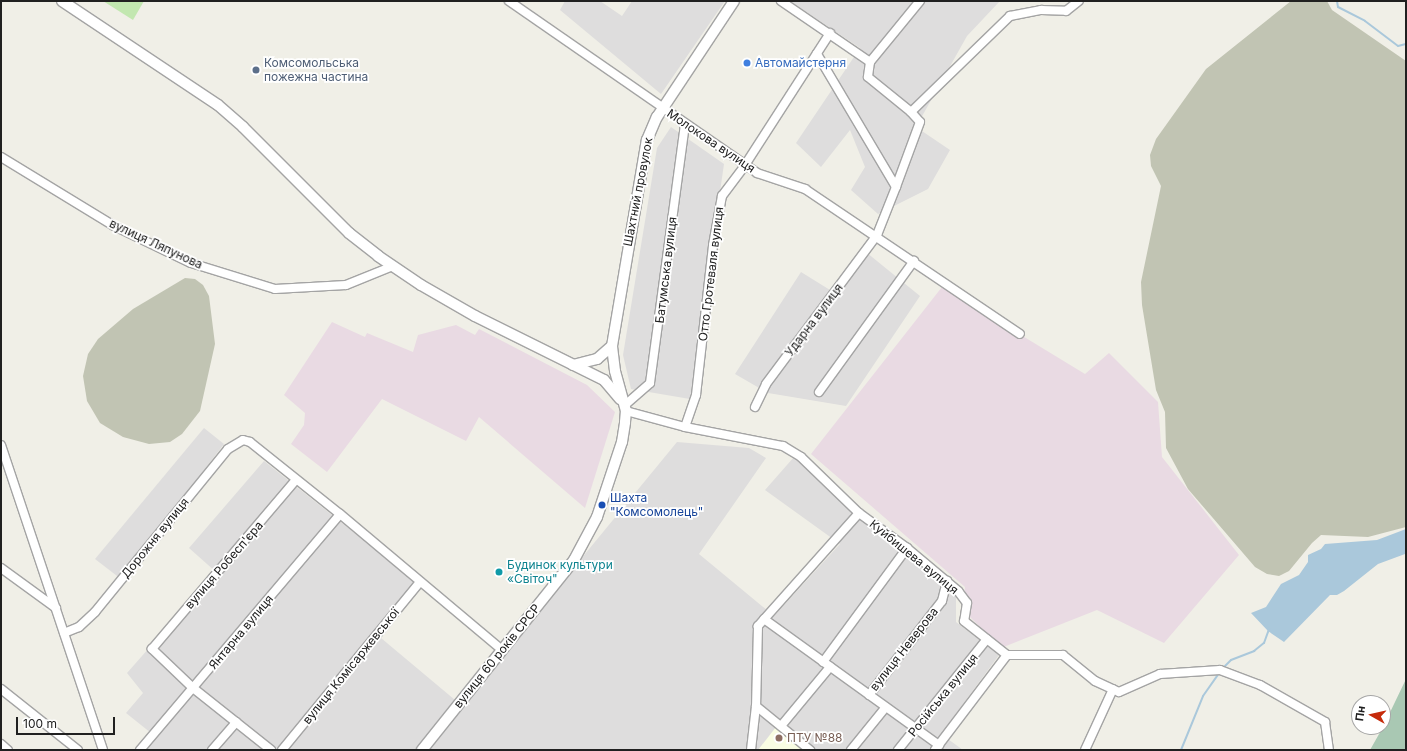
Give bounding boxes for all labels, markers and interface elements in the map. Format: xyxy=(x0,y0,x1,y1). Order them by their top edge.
place label: Комсомольська пожежна частина xyxy=(264,56,368,84)
place label: Автомайстерня xyxy=(755,56,846,70)
marker: Автомайстерня xyxy=(742,58,752,68)
marker: Комсомольська пожежна частина xyxy=(251,65,261,75)
street label: Молокова вулиця xyxy=(664,106,758,176)
street label: Шахтний провулок xyxy=(620,136,656,248)
street label: Отто Гротеваля вулиця xyxy=(696,206,726,342)
street label: вулиця Ляпунова xyxy=(107,216,205,272)
street label: Батумська вулиця xyxy=(652,216,680,324)
street label: Ударна вулиця xyxy=(782,281,846,359)
place label: Шахта "Комсомолець" xyxy=(610,491,703,519)
street label: Дорожня вулиця xyxy=(118,495,192,581)
marker: Шахта "Комсомолець" xyxy=(597,500,607,510)
street label: Куйбишева вулиця xyxy=(867,517,961,597)
street label: вулиця Робесп'єра xyxy=(182,518,266,612)
place label: Будинок культури «Світоч" xyxy=(507,558,613,586)
marker: Будинок культури «Світоч" xyxy=(494,567,504,577)
street label: Янтарна вулиця xyxy=(206,592,276,672)
street label: вулиця 60 років СРСР xyxy=(451,601,543,711)
street label: вулиця Неверова xyxy=(867,604,941,694)
street label: вулиця Комісаржевської xyxy=(300,605,402,727)
street label: Російська вулиця xyxy=(905,651,981,739)
north arrow xyxy=(1351,695,1391,735)
text: Пн xyxy=(1352,705,1368,722)
scale bar xyxy=(18,709,117,735)
text: 100 m xyxy=(23,716,57,731)
place label: ПТУ №88 xyxy=(787,731,843,745)
marker: ПТУ №88 xyxy=(774,733,784,743)

